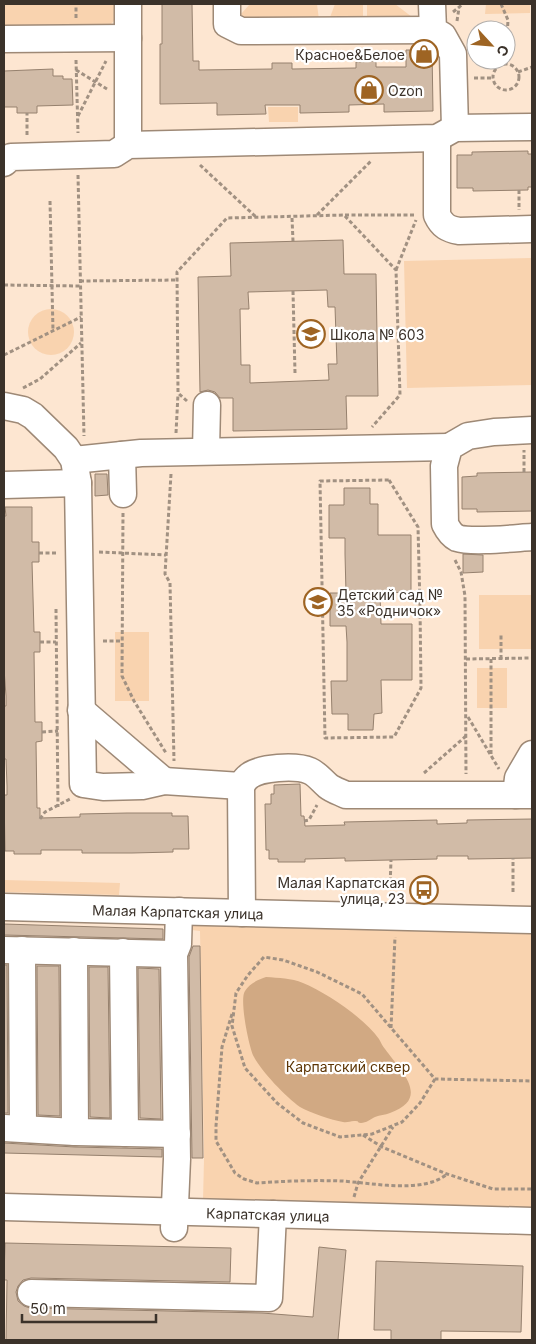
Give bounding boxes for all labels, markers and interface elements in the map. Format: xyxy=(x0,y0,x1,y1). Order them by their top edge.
north arrow xyxy=(466,20,516,70)
shop icon: Красное&Белое xyxy=(409,39,439,69)
text: С xyxy=(493,43,513,59)
place label: Красное&Белое xyxy=(295,46,405,63)
shop icon: Ozon xyxy=(354,75,384,105)
place label: Ozon xyxy=(388,82,423,99)
school or university icon: Школа № 603 xyxy=(296,319,326,349)
place label: Школа № 603 xyxy=(330,326,424,343)
place label: Детский сад № 35 «Родничок» xyxy=(337,586,443,619)
school or university icon: Детский сад № 35 «Родничок» xyxy=(303,587,333,617)
place label: Малая Карпатская улица, 23 xyxy=(277,874,405,907)
bus stop icon: Малая Карпатская улица, 23 xyxy=(409,875,439,905)
street label: Малая Карпатская улица xyxy=(92,901,264,922)
park label: Карпатский сквер xyxy=(286,1058,410,1075)
street label: Карпатская улица xyxy=(206,1204,330,1224)
scale bar xyxy=(22,1292,156,1324)
text: 50 m xyxy=(30,1299,66,1318)

